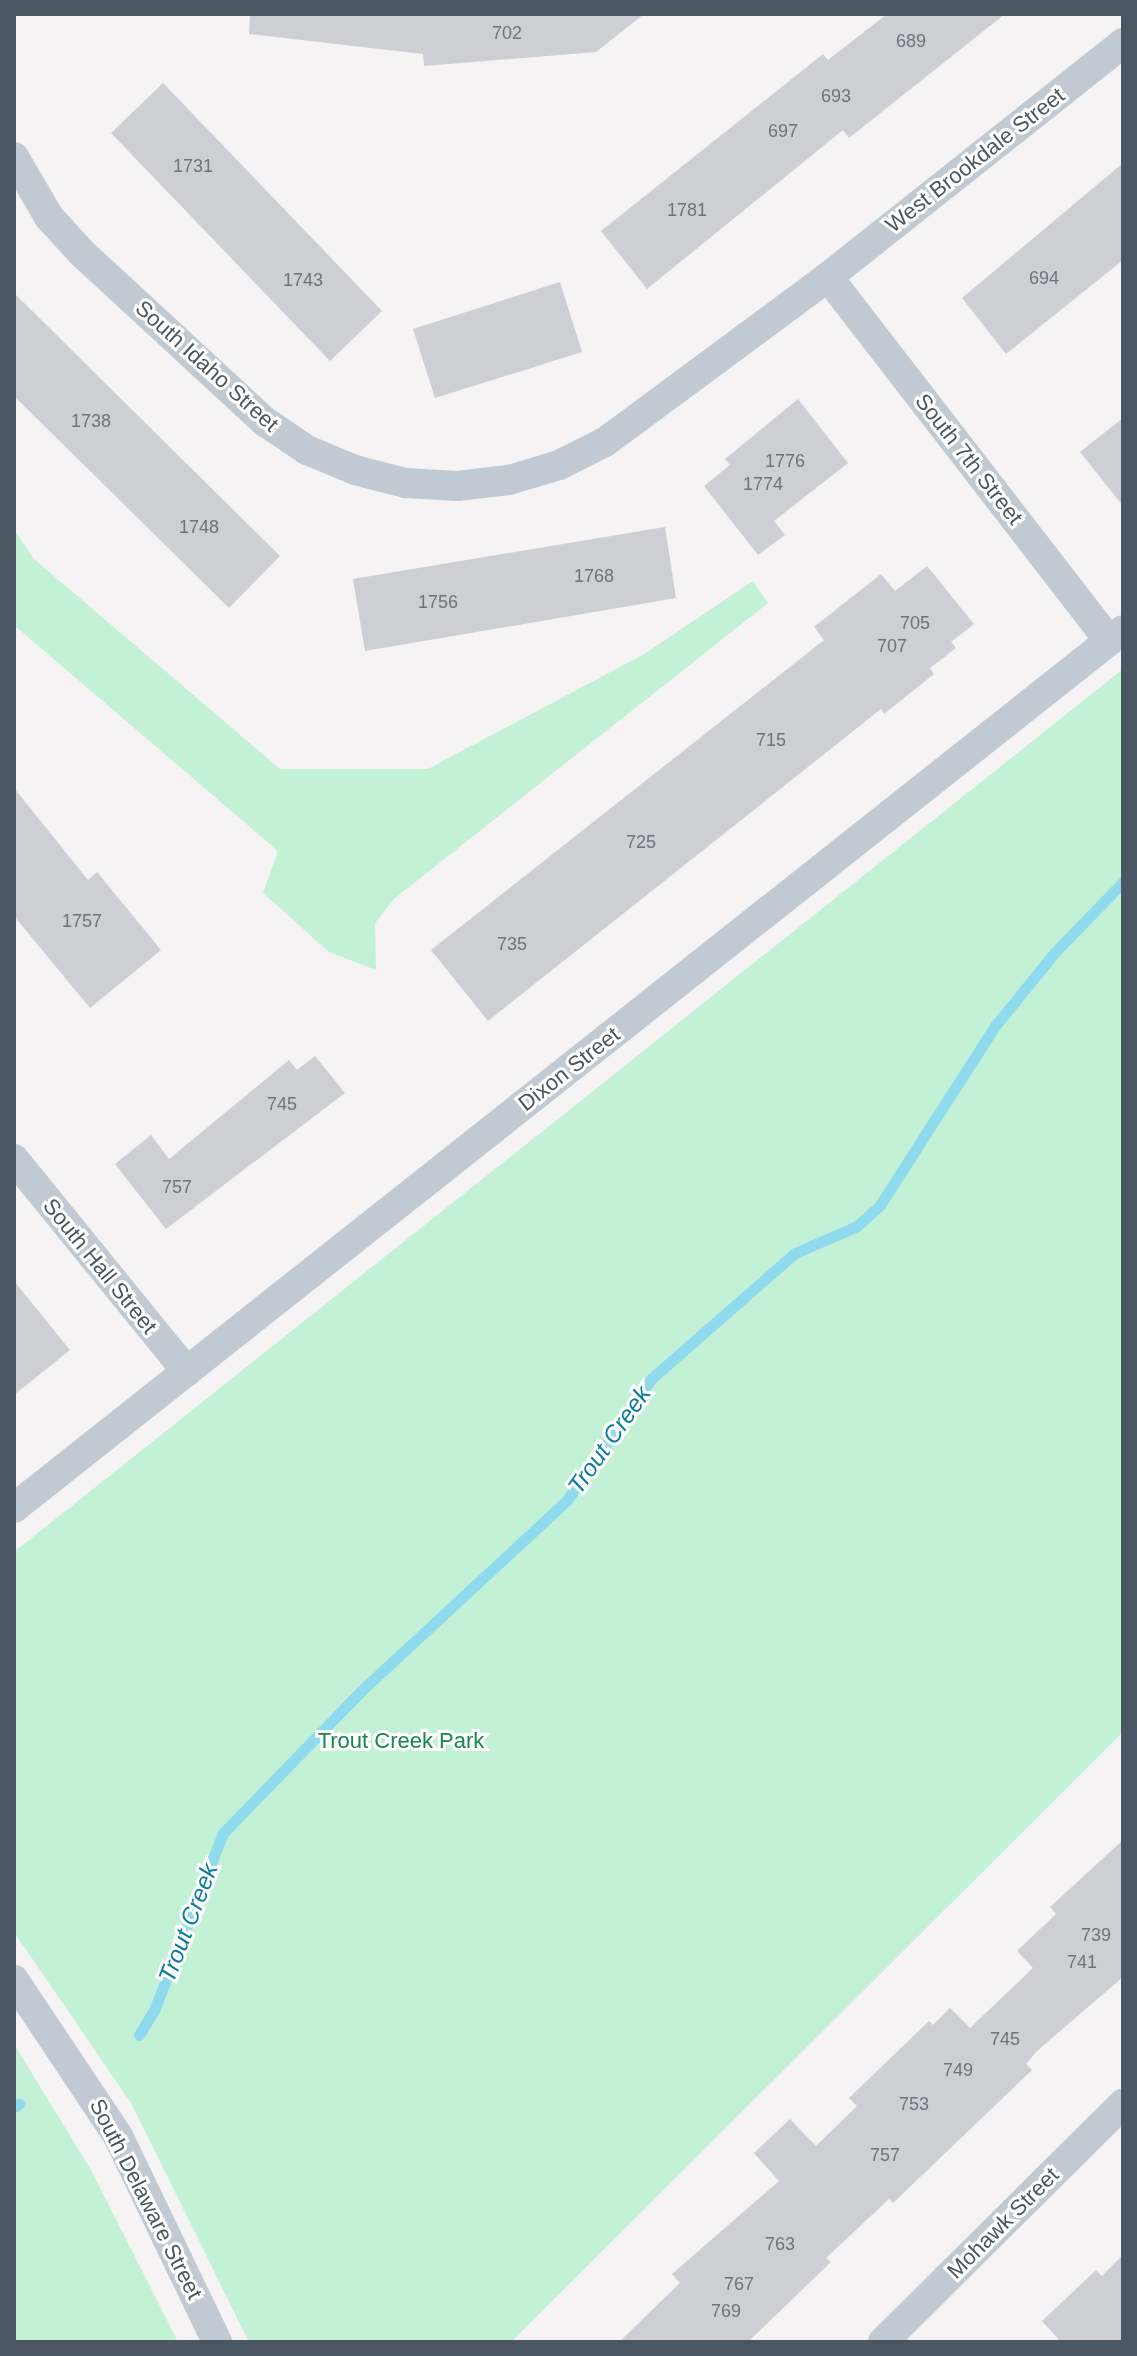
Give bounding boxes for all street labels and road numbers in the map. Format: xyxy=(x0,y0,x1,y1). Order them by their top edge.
street label: West Brookdale Street xyxy=(880,82,1070,238)
street label: South Idaho Street xyxy=(130,295,284,437)
street label: South 7th Street xyxy=(910,388,1028,530)
street label: Dixon Street xyxy=(513,1021,625,1117)
street label: South Hall Street xyxy=(37,1193,163,1339)
street label: South Delaware Street xyxy=(84,2094,208,2304)
street label: Mohawk Street xyxy=(942,2162,1064,2284)

